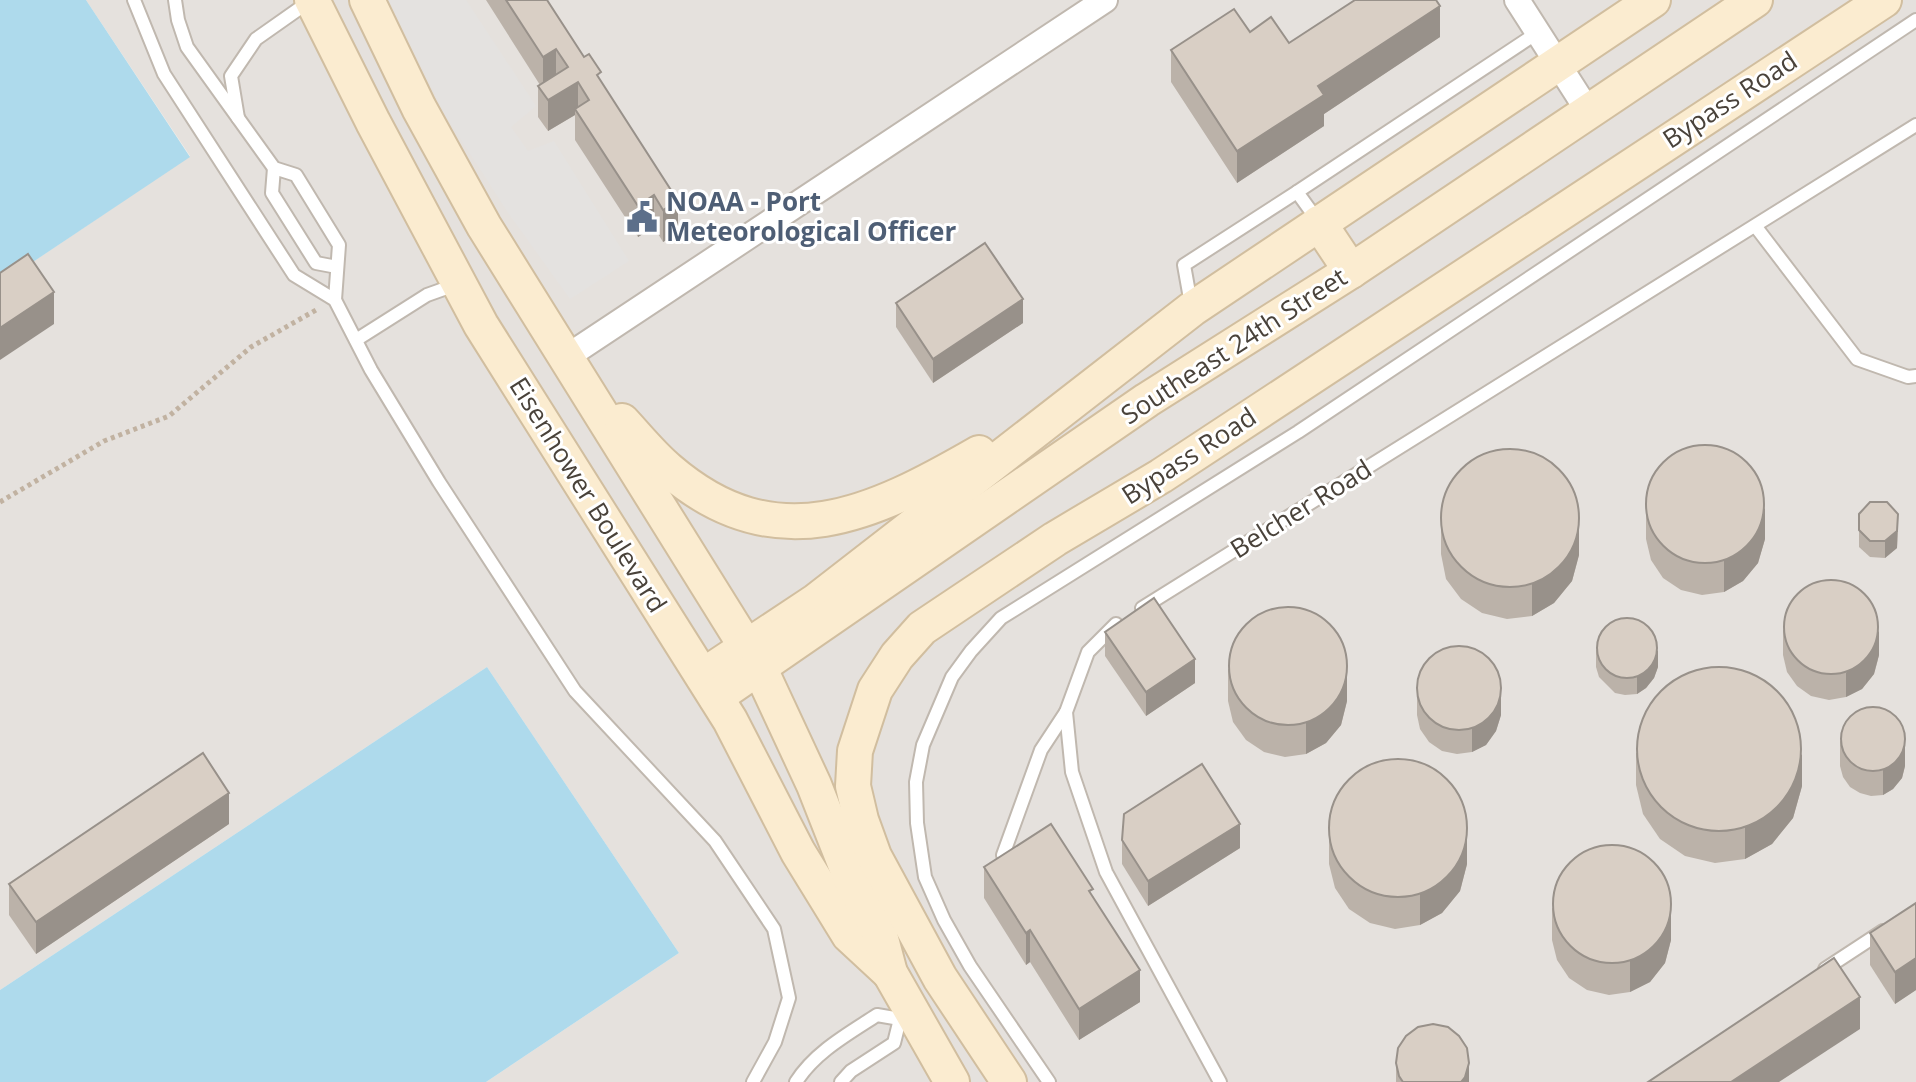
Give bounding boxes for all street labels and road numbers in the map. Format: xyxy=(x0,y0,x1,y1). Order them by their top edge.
street label: Bypass Road xyxy=(1655,42,1804,156)
street label: Southeast 24th Street xyxy=(1113,258,1353,432)
street label: Eisenhower Boulevard xyxy=(502,370,676,619)
street label: Bypass Road xyxy=(1114,398,1263,512)
street label: Belcher Road xyxy=(1223,450,1378,566)

